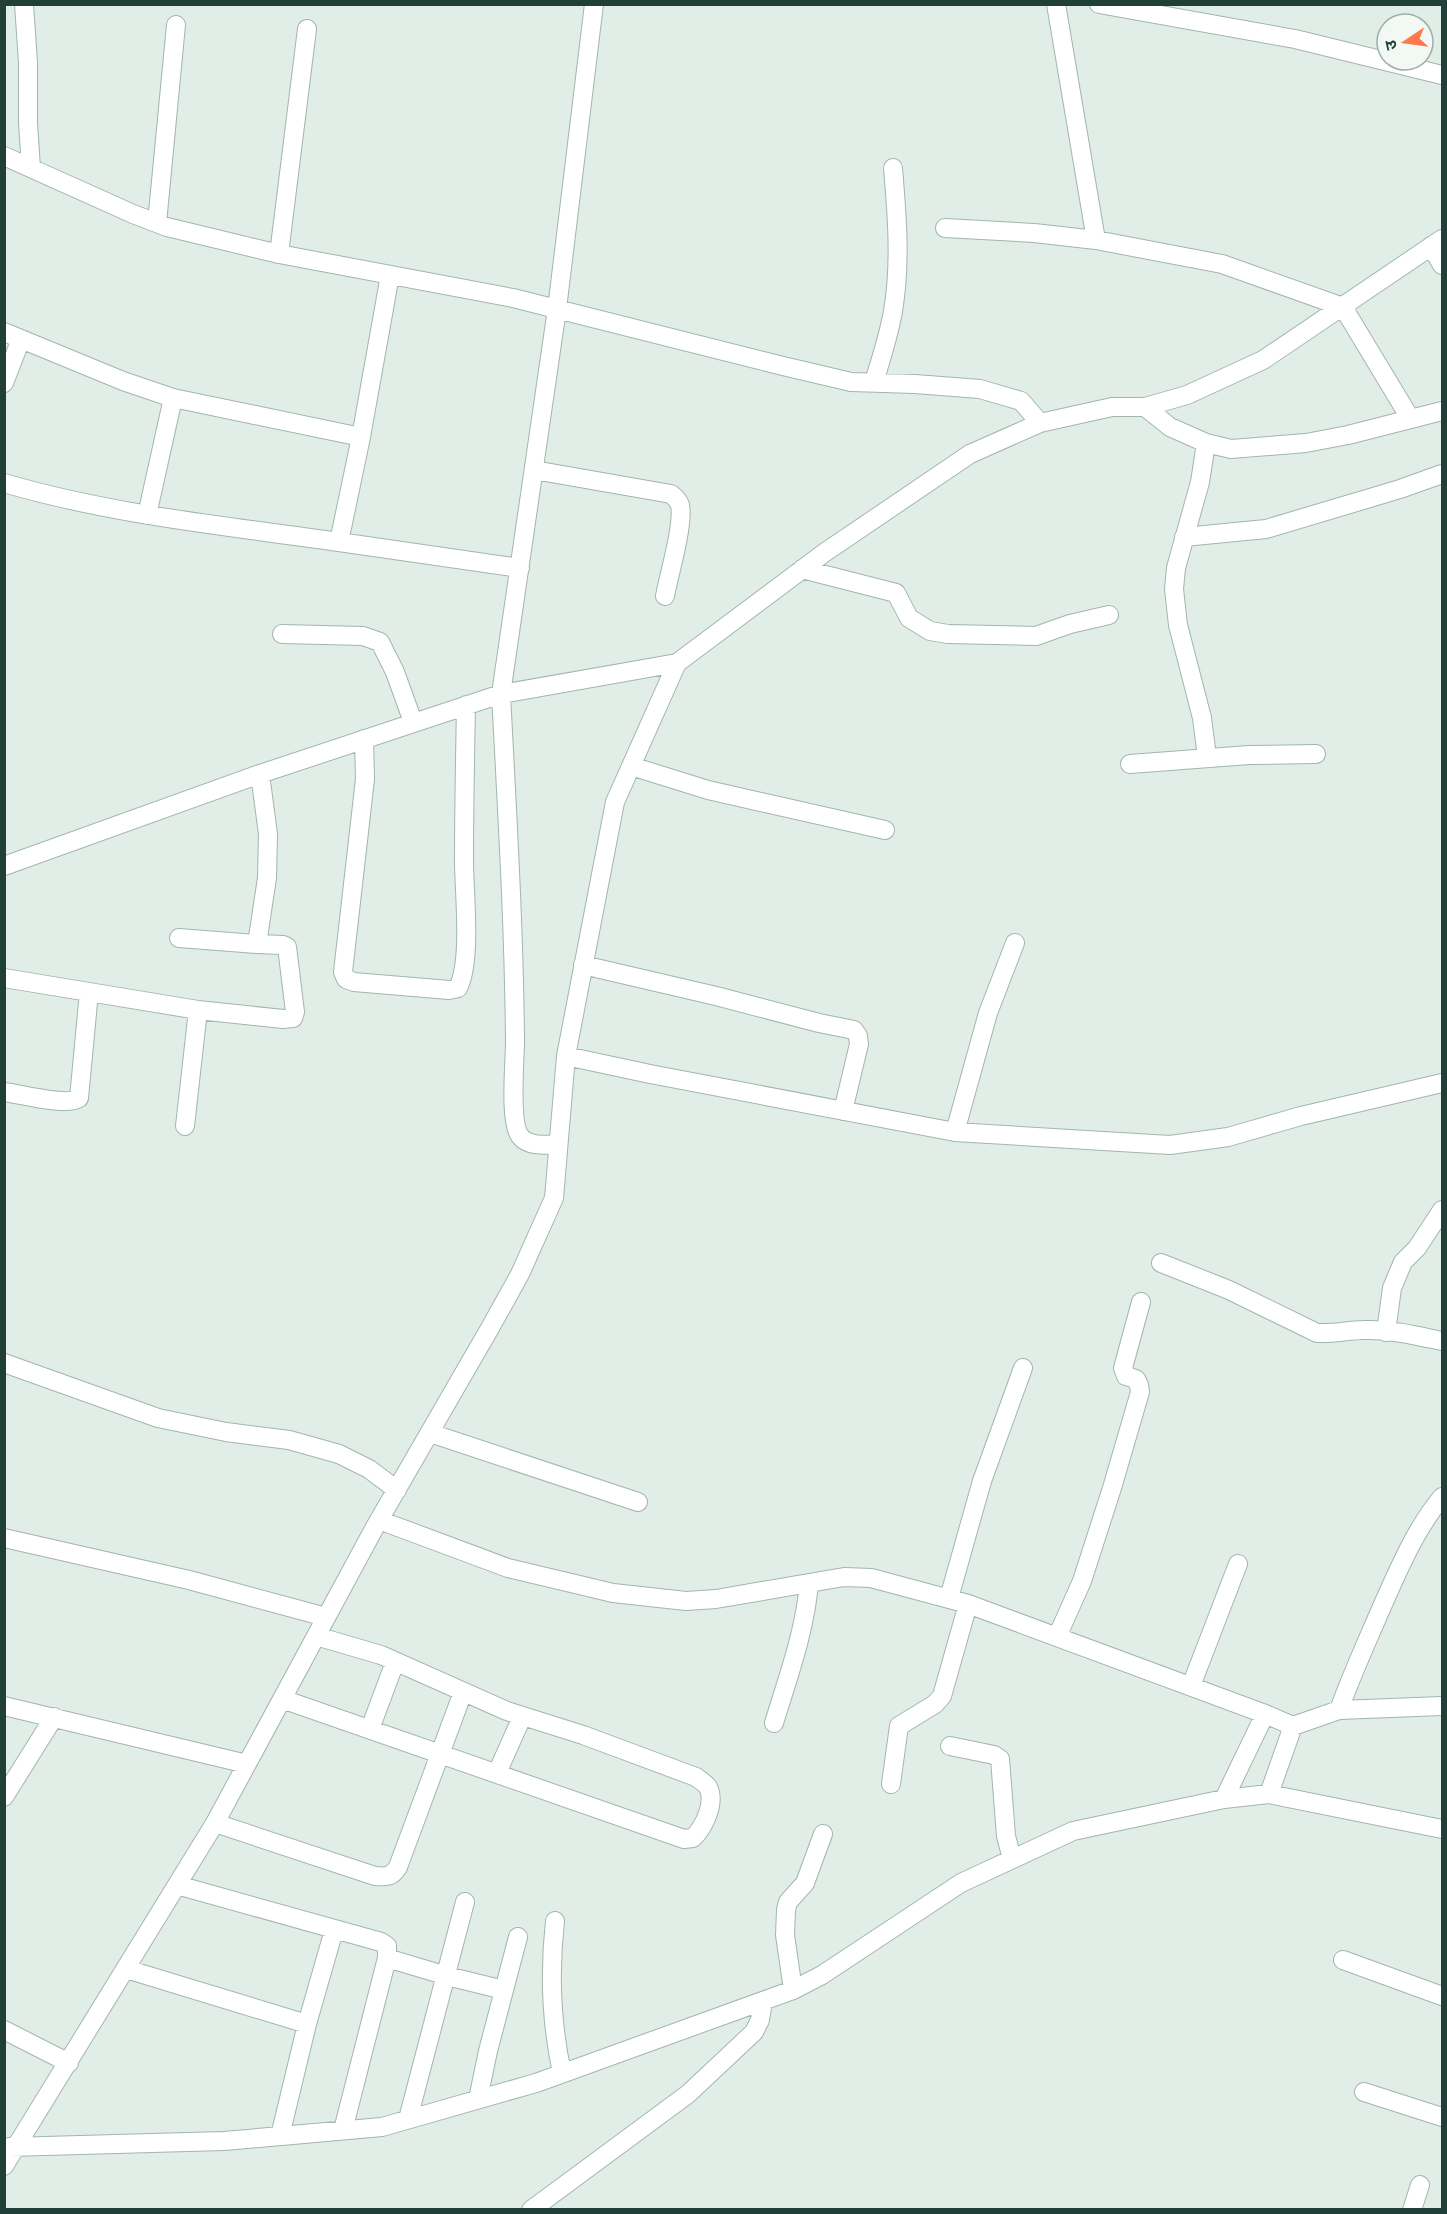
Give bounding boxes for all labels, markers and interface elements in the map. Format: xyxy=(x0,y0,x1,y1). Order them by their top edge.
north arrow xyxy=(1375,12,1435,72)
text: उ xyxy=(1381,38,1400,52)

